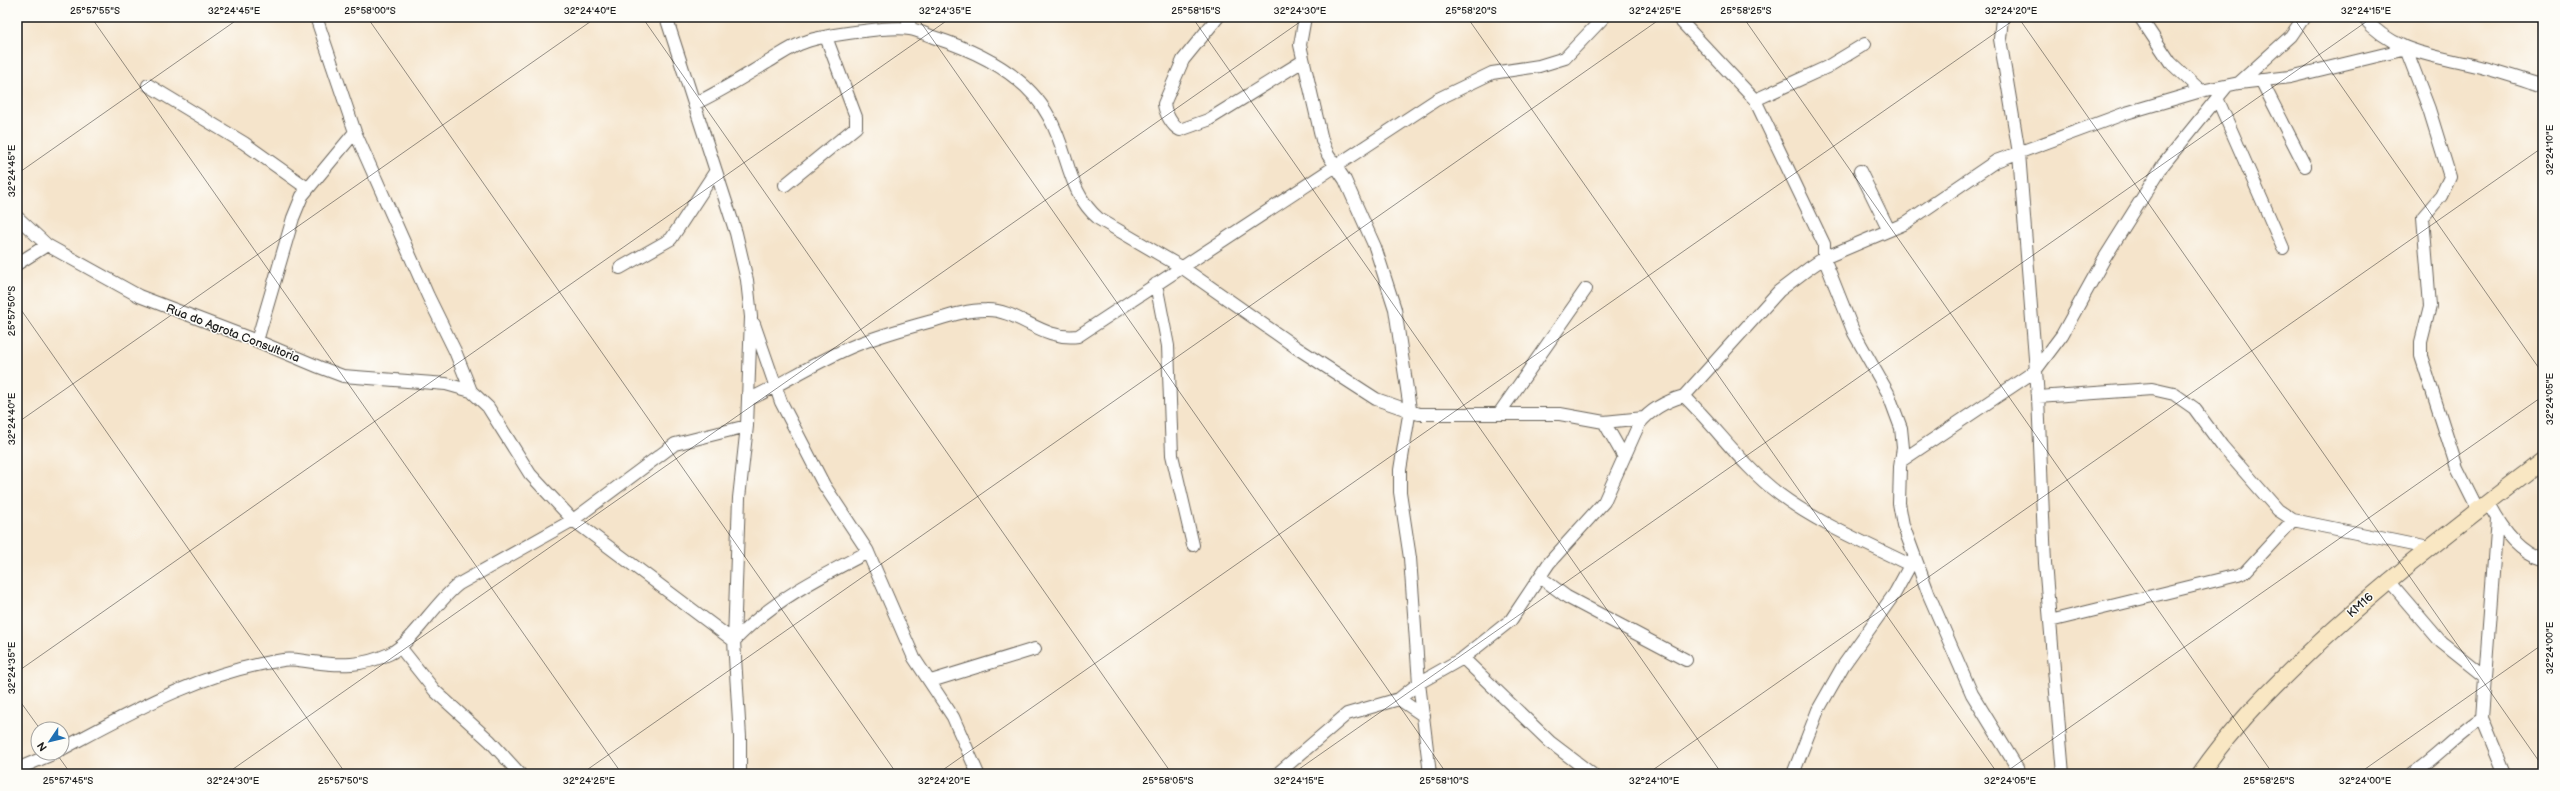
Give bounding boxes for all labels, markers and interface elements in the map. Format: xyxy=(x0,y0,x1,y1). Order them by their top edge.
text: 25°57'55"S xyxy=(70,5,120,17)
text: 32°24'45"E xyxy=(208,5,261,17)
text: 25°58'00"S xyxy=(344,5,396,17)
text: 32°24'40"E xyxy=(564,5,617,17)
text: 32°24'35"E xyxy=(919,5,972,17)
text: 25°58'15"S xyxy=(1171,5,1221,17)
text: 32°24'30"E xyxy=(1274,5,1327,17)
text: 25°58'20"S xyxy=(1445,5,1497,17)
text: 32°24'25"E xyxy=(1629,5,1682,17)
text: 25°58'25"S xyxy=(1720,5,1772,17)
text: 32°24'20"E xyxy=(1985,5,2038,17)
text: 32°24'15"E xyxy=(2341,5,2392,17)
text: 32°24'10"E xyxy=(2544,124,2556,175)
text: 32°24'45"E xyxy=(6,144,18,197)
text: 25°57'50"S xyxy=(6,286,18,336)
street label: Rua do Agrota Consultoria xyxy=(164,301,302,366)
text: 32°24'05"E xyxy=(2544,372,2556,425)
text: 32°24'40"E xyxy=(6,392,18,445)
street label: KM16 xyxy=(2344,590,2377,621)
text: 32°24'00"E xyxy=(2544,621,2556,674)
text: 32°24'35"E xyxy=(6,641,18,694)
north arrow xyxy=(30,721,70,761)
text: N xyxy=(35,739,50,754)
text: 25°57'45"S xyxy=(43,775,93,787)
text: 32°24'30"E xyxy=(207,775,260,787)
text: 25°57'50"S xyxy=(318,775,368,787)
text: 32°24'25"E xyxy=(563,775,616,787)
text: 32°24'20"E xyxy=(918,775,971,787)
text: 25°58'05"S xyxy=(1142,775,1194,787)
text: 32°24'15"E xyxy=(1274,775,1325,787)
text: 25°58'10"S xyxy=(1419,775,1469,787)
text: 32°24'10"E xyxy=(1629,775,1680,787)
text: 32°24'05"E xyxy=(1984,775,2037,787)
text: 25°58'25"S xyxy=(2243,775,2295,787)
text: 32°24'00"E xyxy=(2339,775,2392,787)

